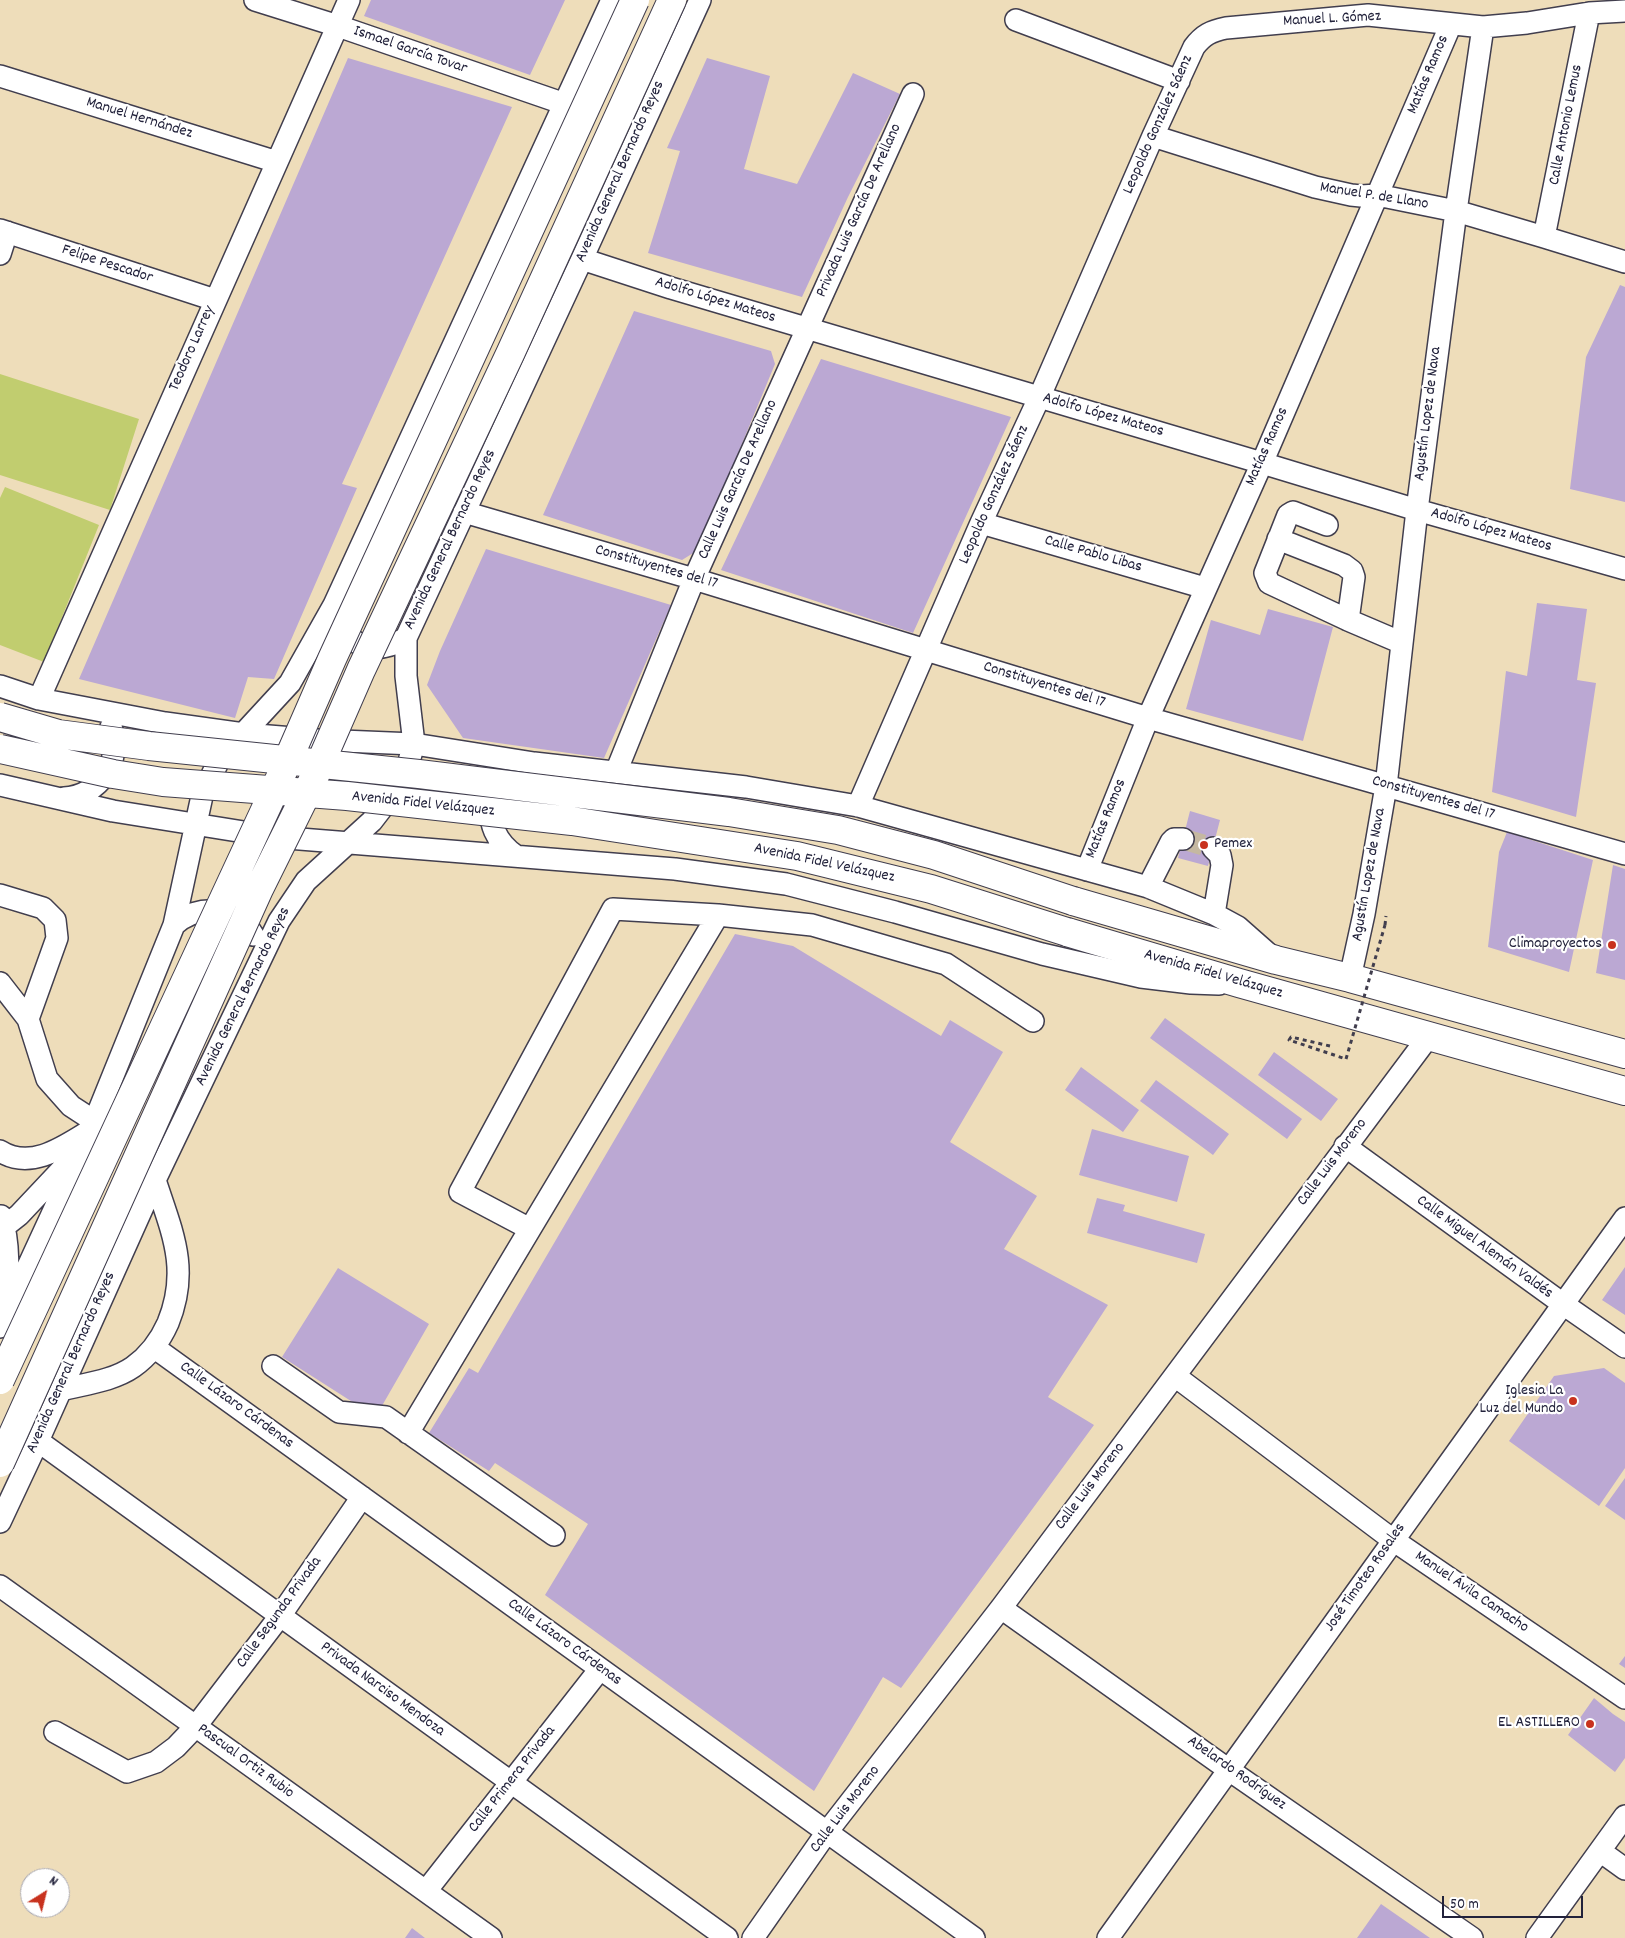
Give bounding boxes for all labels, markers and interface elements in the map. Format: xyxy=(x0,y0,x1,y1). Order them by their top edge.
street label: Manuel L. Gómez xyxy=(1283,8,1381,32)
street label: Ismael García Tovar xyxy=(351,23,469,79)
street label: Matías Ramos xyxy=(1404,33,1454,117)
street label: Leopoldo González Sáenz xyxy=(1120,53,1198,197)
street label: Calle Antonio Lemus xyxy=(1546,63,1588,187)
street label: Avenida General Bernardo Reyes xyxy=(572,78,670,266)
street label: Manuel Hernández xyxy=(83,94,195,144)
street label: Privada Luis García De Arellano xyxy=(813,121,907,301)
street label: Manuel P. de Llano xyxy=(1318,179,1430,215)
street label: Felipe Pescador xyxy=(59,241,155,289)
street label: Adolfo López Mateos xyxy=(652,274,778,328)
street label: Teodoro Larrey xyxy=(166,303,220,395)
street label: Agustín Lopez de Nava xyxy=(1411,346,1447,482)
street label: Adolfo López Mateos xyxy=(1040,390,1166,442)
street label: Calle Luis García De Arellano xyxy=(695,397,783,563)
street label: Matías Ramos xyxy=(1242,405,1294,489)
street label: Leopoldo González Sáenz xyxy=(956,423,1034,567)
street label: Avenida General Bernardo Reyes xyxy=(401,447,501,633)
street label: Adolfo López Mateos xyxy=(1428,505,1554,557)
street label: Calle Pablo Libas xyxy=(1042,532,1144,578)
street label: Constituyentes del 17 xyxy=(592,541,720,595)
street label: Constituyentes del 17 xyxy=(981,658,1107,714)
street label: Constituyentes del 17 xyxy=(1369,772,1497,826)
street label: Matías Ramos xyxy=(1082,777,1132,861)
street label: Avenida Fidel Velázquez xyxy=(351,788,495,822)
street label: Agustín Lopez de Nava xyxy=(1349,807,1391,943)
place label: Pemex xyxy=(1214,835,1252,855)
marker: Pemex xyxy=(1198,839,1210,851)
street label: Avenida Fidel Velázquez xyxy=(752,840,896,888)
street label: Avenida General Bernardo Reyes xyxy=(192,904,296,1090)
place label: Climaproyectos xyxy=(1509,935,1602,955)
marker: Climaproyectos xyxy=(1606,939,1618,951)
street label: Avenida Fidel Velázquez xyxy=(1141,946,1285,1004)
street label: Calle Luis Moreno xyxy=(1294,1116,1372,1210)
street label: Calle Miguel Alemán Valdés xyxy=(1412,1192,1556,1304)
street label: Avenida General Bernardo Reyes xyxy=(23,1269,121,1457)
street label: Calle Lázaro Cárdenas xyxy=(175,1358,297,1454)
place label: Iglesia La Luz del Mundo xyxy=(1480,1382,1563,1420)
marker: Iglesia La Luz del Mundo xyxy=(1567,1395,1579,1407)
street label: Calle Luis Moreno xyxy=(1052,1440,1130,1534)
street label: José Timoteo Rosales xyxy=(1321,1520,1411,1636)
street label: Manuel Ávila Camacho xyxy=(1410,1548,1532,1638)
street label: Calle Segunda Privada xyxy=(233,1554,327,1672)
street label: Calle Lázaro Cárdenas xyxy=(503,1595,625,1691)
street label: Privada Narciso Mendoza xyxy=(316,1638,448,1742)
place label: EL ASTILLERO xyxy=(1498,1714,1580,1734)
marker: EL ASTILLERO xyxy=(1584,1718,1596,1730)
street label: Pascual Ortiz Rubio xyxy=(193,1720,297,1804)
street label: Calle Primera Privada xyxy=(465,1723,561,1837)
street label: Abelardo Rodríguez xyxy=(1183,1733,1289,1815)
street label: Calle Luis Moreno xyxy=(807,1763,885,1857)
north arrow xyxy=(20,1868,70,1918)
text: N xyxy=(45,1872,62,1892)
scale bar xyxy=(1445,1886,1586,1918)
text: 50 m xyxy=(1450,1894,1479,1916)

